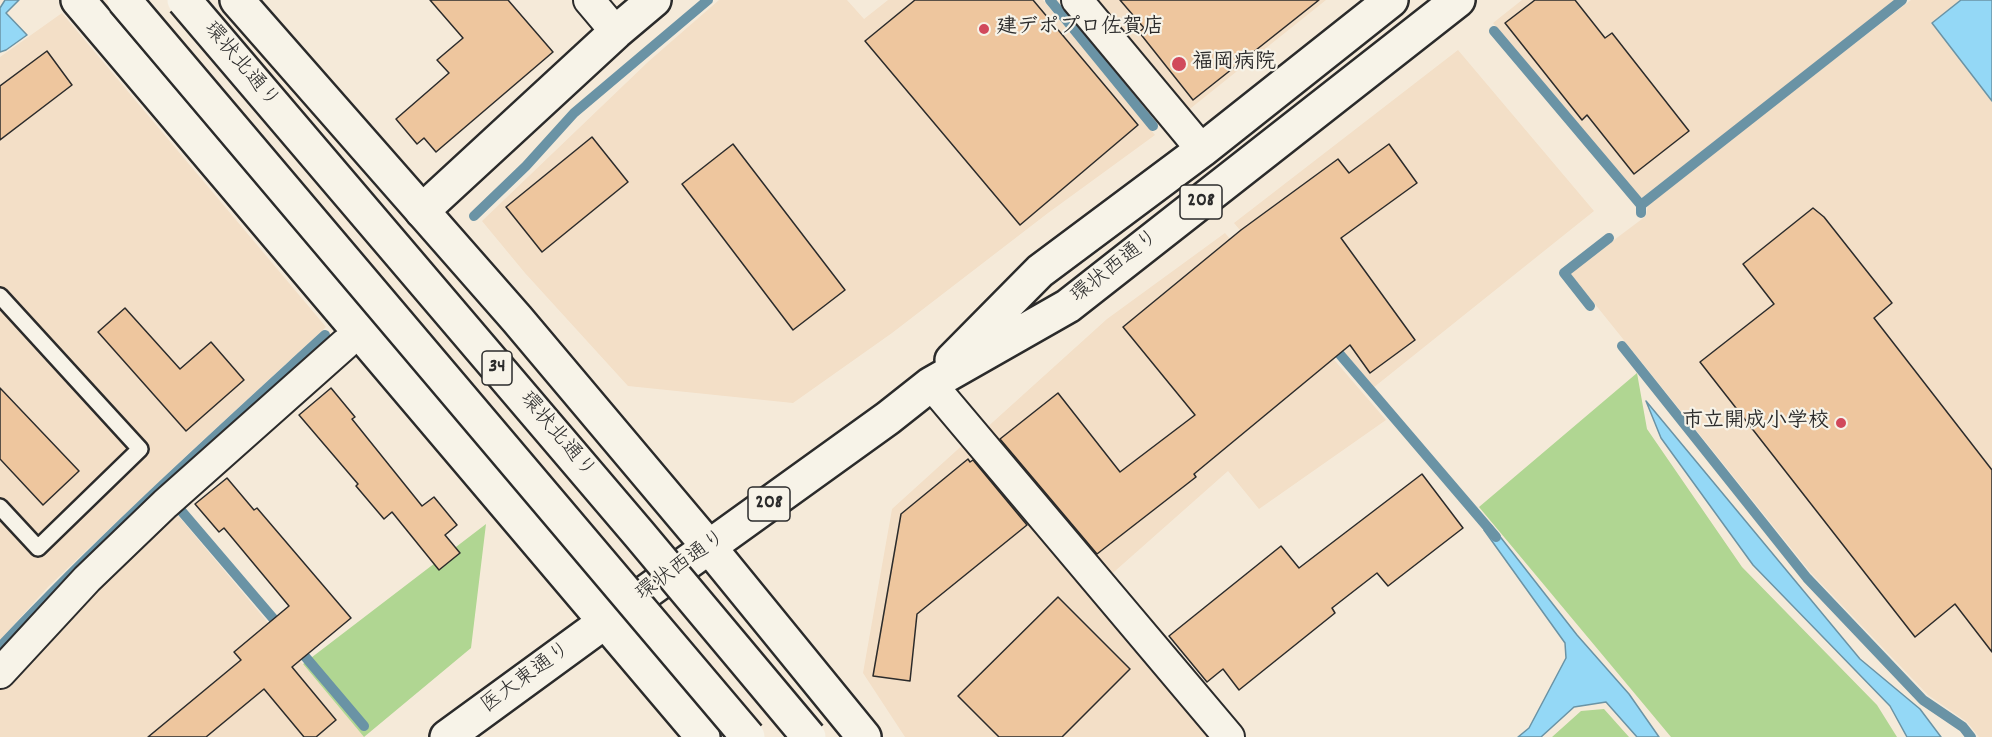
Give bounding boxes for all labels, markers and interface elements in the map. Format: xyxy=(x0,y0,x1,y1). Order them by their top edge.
place label: 建デポプロ佐賀店 xyxy=(996,16,1164,42)
street label: 環状北通り xyxy=(197,18,283,114)
marker: 建デポプロ佐賀店 xyxy=(977,22,991,36)
place label: 福岡病院 xyxy=(1192,51,1276,77)
marker: 福岡病院 xyxy=(1170,55,1188,73)
road number: 208 xyxy=(1180,185,1222,219)
street label: 環状西通り xyxy=(1067,226,1165,310)
road number: 34 xyxy=(482,351,512,385)
street label: 環状北通り xyxy=(513,388,599,484)
place label: 市立開成小学校 xyxy=(1682,410,1829,436)
marker: 市立開成小学校 xyxy=(1834,416,1848,430)
road number: 208 xyxy=(748,487,790,521)
street label: 環状西通り xyxy=(632,526,732,608)
street label: 医大東通り xyxy=(477,638,577,720)

